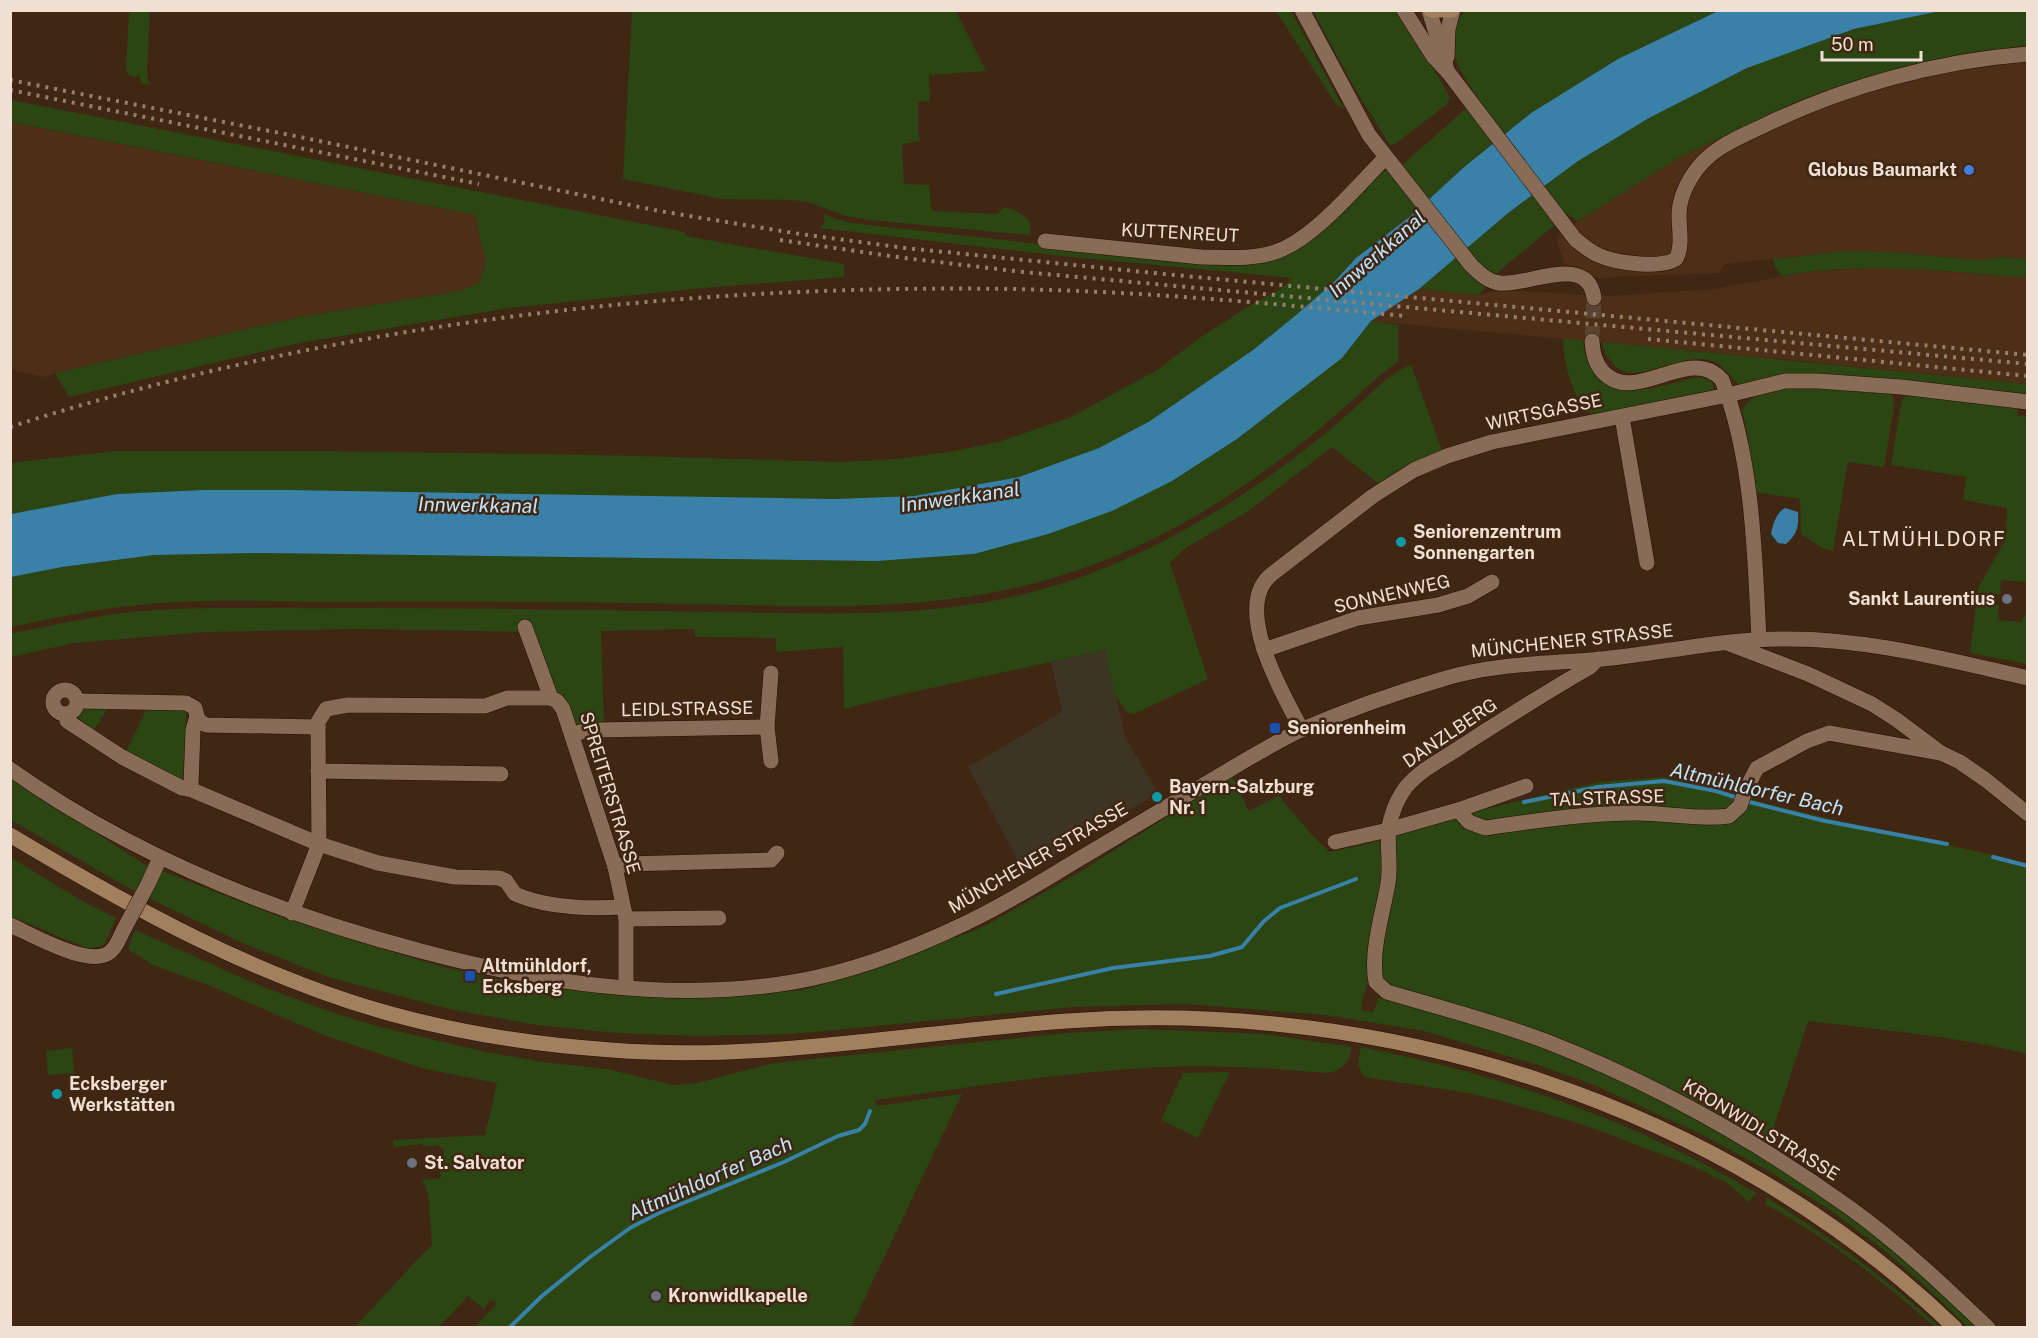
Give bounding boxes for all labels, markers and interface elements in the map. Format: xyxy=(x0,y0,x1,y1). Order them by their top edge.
scale bar xyxy=(1822,24,1921,62)
text: 50 m xyxy=(1831,34,1874,55)
place label: Globus Baumarkt xyxy=(1808,159,1957,180)
marker: Globus Baumarkt xyxy=(1962,163,1976,177)
water label: Innwerkkanal xyxy=(1324,205,1430,303)
street label: KUTTENREUT xyxy=(1121,219,1240,246)
street label: WIRTSGASSE xyxy=(1484,389,1604,434)
water label: Innwerkkanal xyxy=(899,477,1021,517)
water label: Innwerkkanal xyxy=(418,492,538,518)
place label: Seniorenzentrum Sonnengarten xyxy=(1413,521,1561,563)
district label: ALTMÜHLDORF xyxy=(1842,526,2006,551)
marker: Seniorenzentrum Sonnengarten xyxy=(1394,535,1408,549)
street label: SONNENWEG xyxy=(1332,570,1452,617)
place label: Sankt Laurentius xyxy=(1848,588,1995,609)
marker: Sankt Laurentius xyxy=(2000,592,2014,606)
street label: MÜNCHENER STRASSE xyxy=(1470,618,1674,662)
street label: DANZLBERG xyxy=(1399,693,1501,772)
street label: LEIDLSTRASSE xyxy=(621,697,753,720)
street label: SPREITERSTRASSE xyxy=(576,709,645,876)
place label: Seniorenheim xyxy=(1287,717,1406,738)
marker: Seniorenheim xyxy=(1268,721,1282,735)
water label: Altmühldorfer Bach xyxy=(1668,757,1846,821)
place label: Bayern-Salzburg Nr. 1 xyxy=(1169,776,1314,818)
street label: TALSTRASSE xyxy=(1549,785,1665,810)
marker: Bayern-Salzburg Nr. 1 xyxy=(1150,790,1164,804)
street label: MÜNCHENER STRASSE xyxy=(944,797,1131,918)
place label: Altmühldorf, Ecksberg xyxy=(482,955,592,997)
marker: Altmühldorf, Ecksberg xyxy=(463,969,477,983)
place label: Ecksberger Werkstätten xyxy=(69,1073,175,1115)
street label: KRONWIDLSTRASSE xyxy=(1679,1074,1843,1185)
marker: Ecksberger Werkstätten xyxy=(50,1087,64,1101)
water label: Altmühldorfer Bach xyxy=(624,1131,796,1225)
place label: St. Salvator xyxy=(424,1152,525,1173)
marker: St. Salvator xyxy=(405,1156,419,1170)
place label: Kronwidlkapelle xyxy=(668,1285,808,1306)
marker: Kronwidlkapelle xyxy=(649,1289,663,1303)

